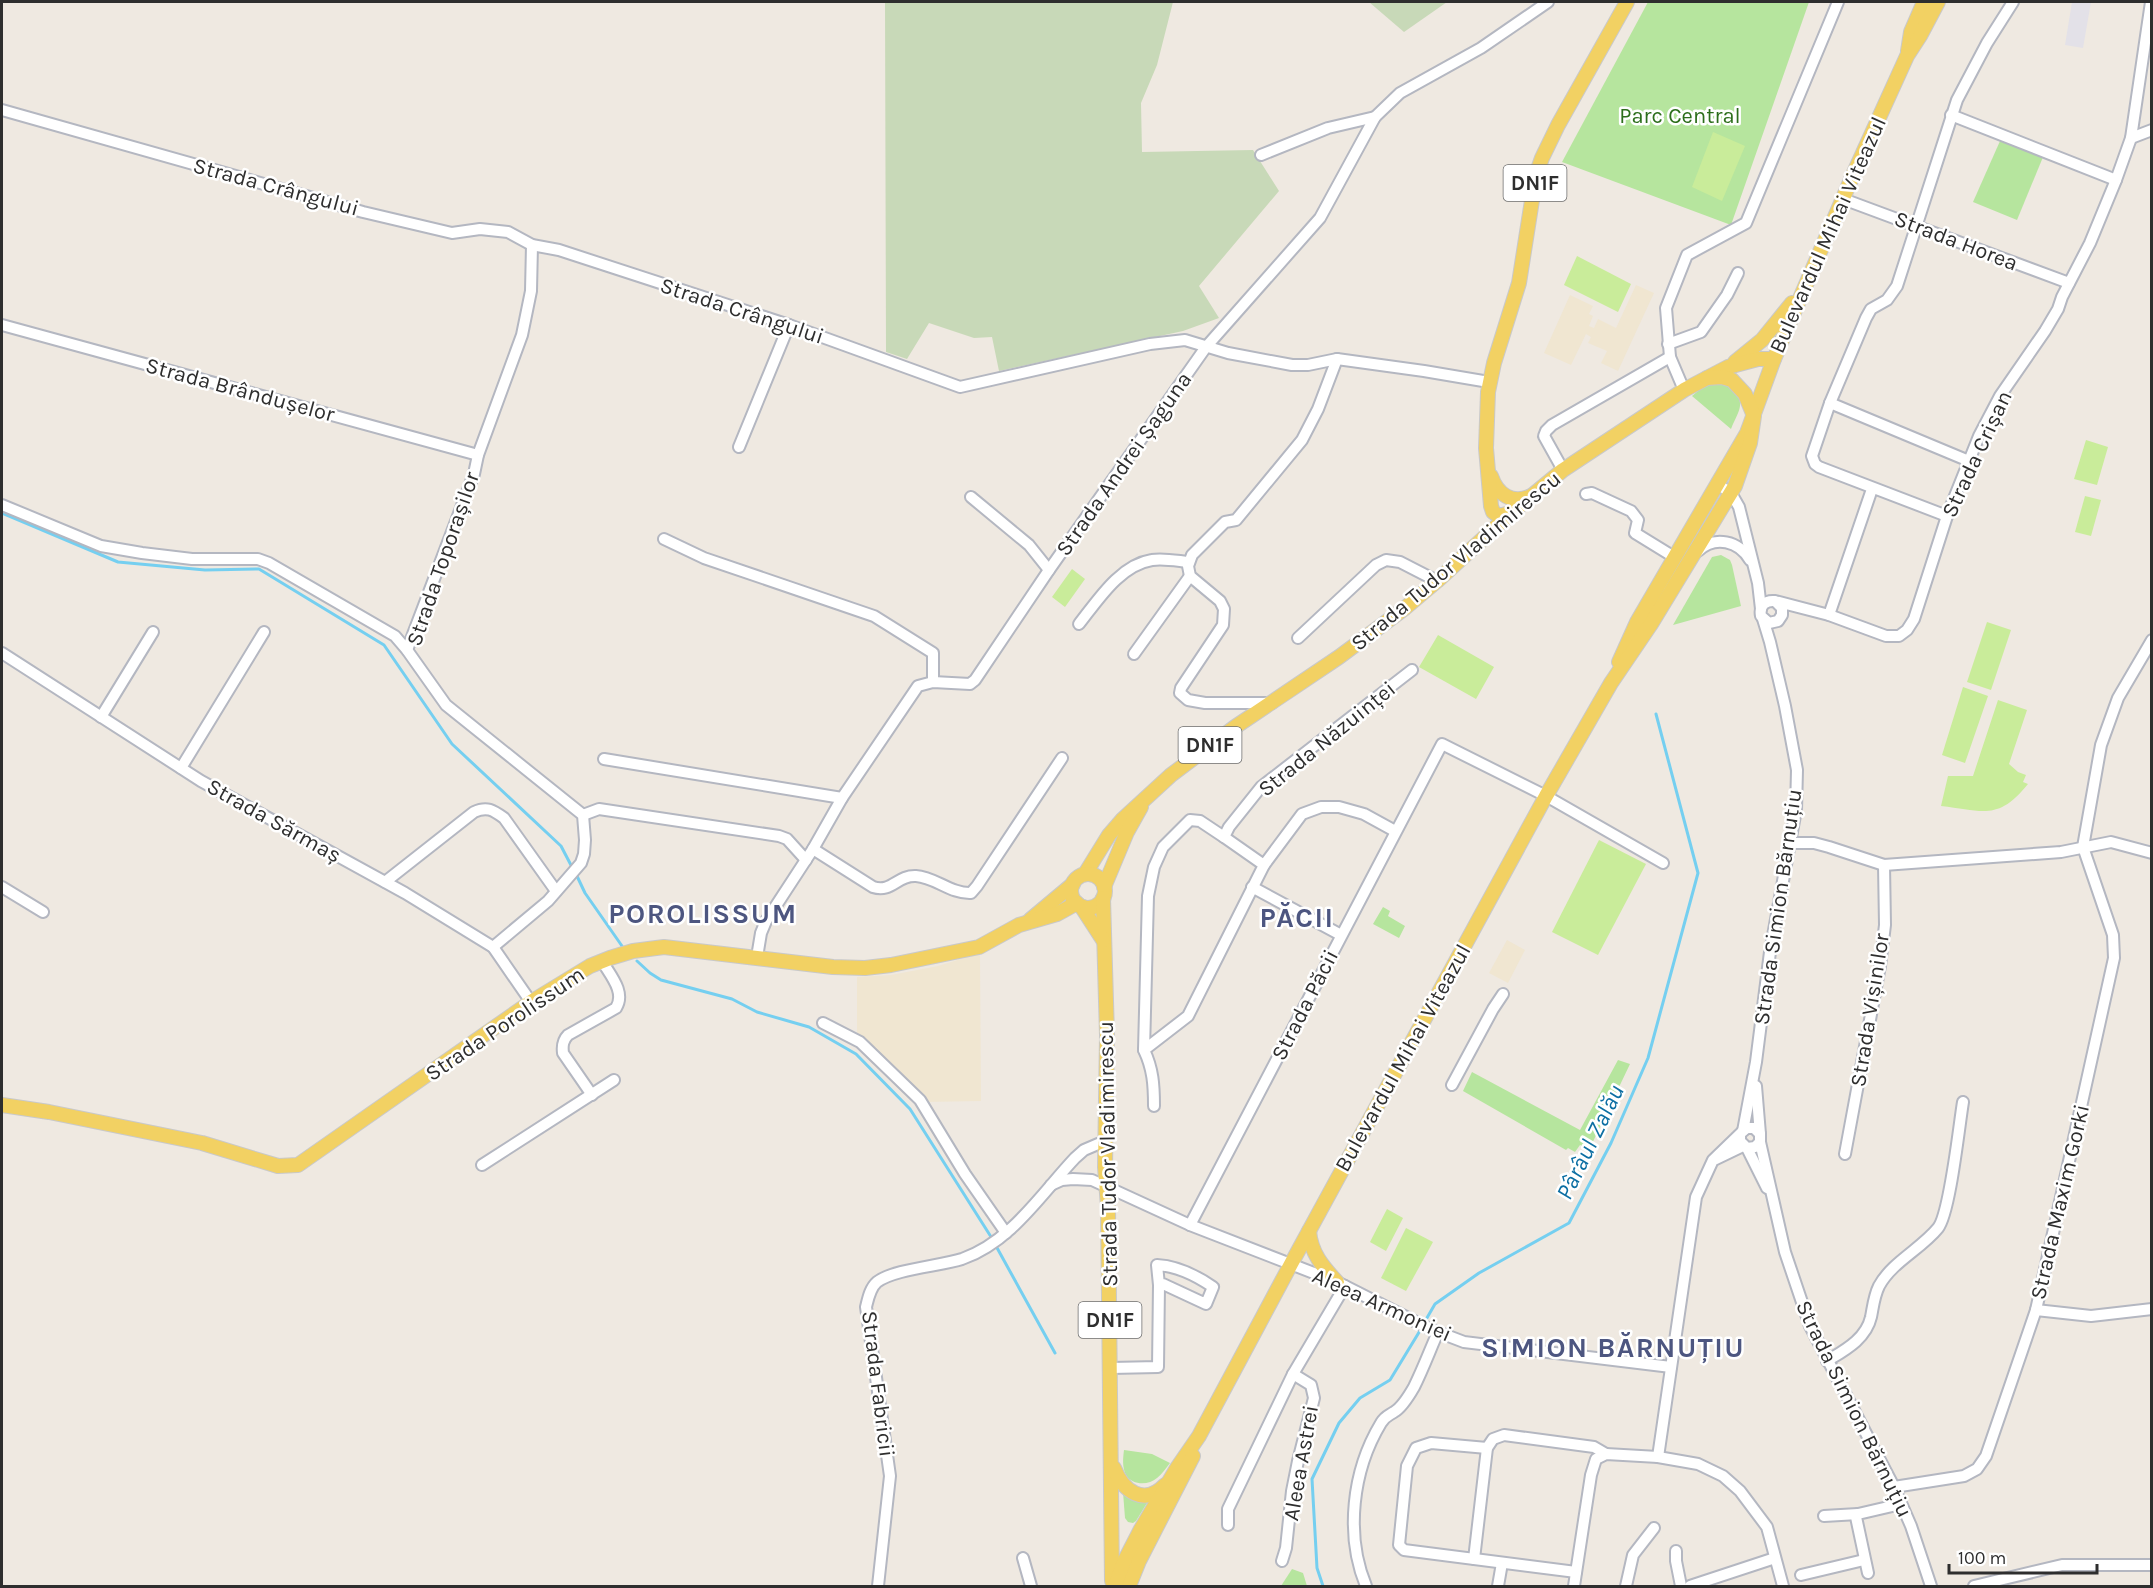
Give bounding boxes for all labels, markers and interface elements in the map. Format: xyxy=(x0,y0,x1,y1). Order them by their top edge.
park label: Parc Central xyxy=(1619,103,1741,129)
street label: Bulevardul Mihai Viteazul xyxy=(1764,113,1892,357)
street label: Strada Crângului xyxy=(190,152,362,222)
road number: DN1F xyxy=(1504,165,1567,201)
street label: Strada Horea xyxy=(1891,206,2021,276)
street label: Strada Crângului xyxy=(657,272,827,350)
street label: Strada Brândușelor xyxy=(143,352,337,428)
street label: Strada Andrei Șaguna xyxy=(1051,367,1197,561)
street label: Strada Crișan xyxy=(1936,386,2018,522)
street label: Strada Tudor Vladimirescu xyxy=(1346,466,1566,656)
street label: Strada Toporașilor xyxy=(401,468,485,650)
street label: Strada Năzuinței xyxy=(1253,676,1401,802)
road number: DN1F xyxy=(1178,727,1242,763)
street label: Strada Sărmaș xyxy=(202,773,346,869)
street label: Strada Simion Bărnuțiu xyxy=(1749,787,1807,1027)
district label: POROLISSUM xyxy=(608,897,798,930)
district label: PĂCII xyxy=(1260,901,1334,934)
street label: Strada Vișinilor xyxy=(1845,931,1895,1089)
street label: Bulevardul Mihai Viteazul xyxy=(1330,940,1476,1176)
street label: Strada Păcii xyxy=(1266,945,1344,1065)
street label: Strada Porolissum xyxy=(421,961,589,1087)
street label: Strada Tudor Vladimirescu xyxy=(1093,1021,1123,1287)
water label: Pârâul Zalău xyxy=(1550,1080,1630,1204)
street label: Strada Maxim Gorki xyxy=(2025,1102,2095,1302)
street label: Aleea Armoniei xyxy=(1308,1263,1456,1347)
street label: Strada Simion Bărnuțiu xyxy=(1790,1296,1918,1522)
road number: DN1F xyxy=(1078,1302,1142,1338)
street label: Strada Fabricii xyxy=(856,1309,900,1459)
district label: SIMION BĂRNUȚIU xyxy=(1481,1331,1745,1364)
street label: Aleea Astrei xyxy=(1278,1403,1324,1523)
scale bar xyxy=(1949,1537,2098,1575)
text: 100 m xyxy=(1958,1547,2006,1569)

